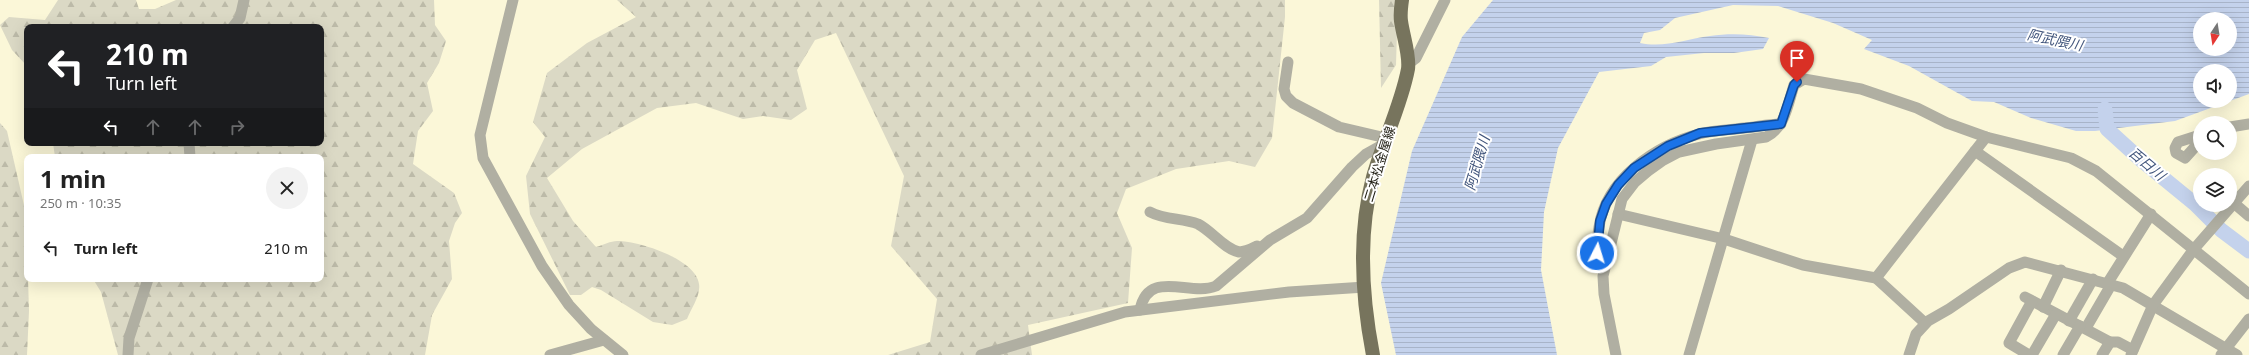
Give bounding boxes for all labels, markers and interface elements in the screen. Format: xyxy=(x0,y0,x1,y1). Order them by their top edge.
north arrow xyxy=(2193,12,2237,56)
map controls xyxy=(2193,12,2237,212)
water label: 阿武隈川 xyxy=(2026,24,2086,55)
text: 210 m xyxy=(106,35,189,73)
icon: left xyxy=(40,40,92,92)
pin xyxy=(1780,41,1814,82)
icon: arrive xyxy=(1786,47,1808,69)
button: sound xyxy=(2193,64,2237,108)
text: Turn left xyxy=(106,71,177,95)
icon: left xyxy=(100,116,122,138)
icon: ahead xyxy=(142,116,164,138)
icon: ahead xyxy=(184,116,206,138)
icon: right xyxy=(226,116,248,138)
button: search xyxy=(2193,116,2237,160)
street label: 二本松金屋線 xyxy=(1359,124,1399,204)
water label: 阿武隈川 xyxy=(1460,131,1494,192)
water label: 百日川 xyxy=(2125,143,2171,186)
text: 1 min xyxy=(40,162,106,195)
button: close xyxy=(266,167,308,209)
button: layers xyxy=(2193,168,2237,212)
text: 250 m · 10:35 xyxy=(40,194,121,212)
position arrow xyxy=(1576,232,1618,274)
icon: left xyxy=(40,237,62,259)
text: Turn left xyxy=(74,238,138,258)
text: 210 m xyxy=(264,238,308,258)

